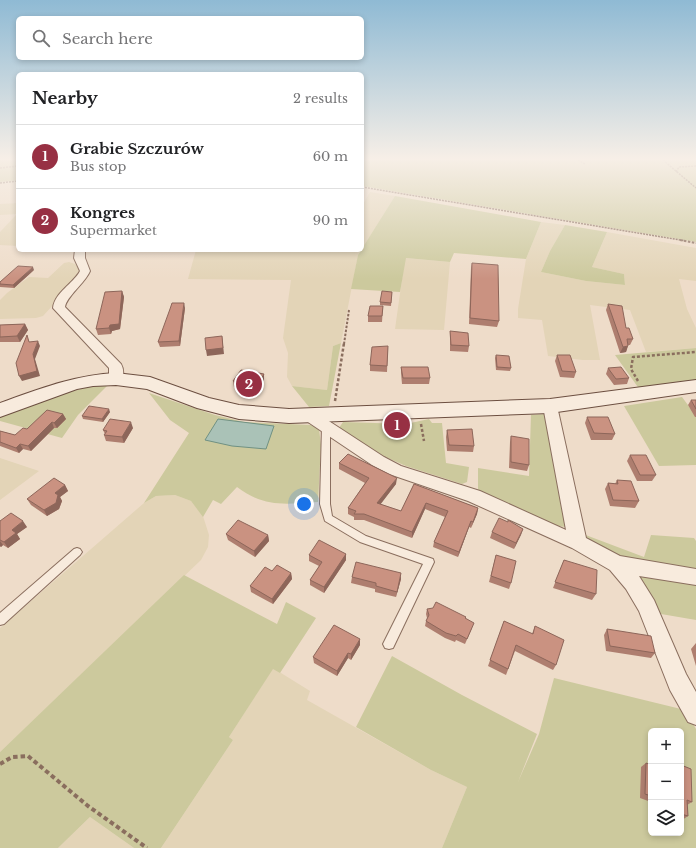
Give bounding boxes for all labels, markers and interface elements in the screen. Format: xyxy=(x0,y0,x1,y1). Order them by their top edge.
search box xyxy=(16,16,364,60)
icon: search xyxy=(30,27,52,49)
text: Search here xyxy=(62,29,153,48)
text: Nearby xyxy=(32,88,98,109)
text: 2 results xyxy=(293,90,348,107)
text: Grabie Szczurów xyxy=(70,139,204,158)
text: 1 xyxy=(42,148,48,165)
text: 60 m xyxy=(313,148,348,165)
text: Bus stop xyxy=(70,158,126,175)
text: Kongres xyxy=(70,203,135,222)
text: 2 xyxy=(41,212,49,229)
text: 90 m xyxy=(313,212,348,229)
text: Supermarket xyxy=(70,222,157,239)
pin: 2 xyxy=(236,369,262,399)
pin: 1 xyxy=(384,410,410,440)
your location xyxy=(294,494,314,514)
map controls xyxy=(648,728,684,836)
button: + xyxy=(648,728,684,764)
button: − xyxy=(648,764,684,800)
button: layers xyxy=(648,800,684,836)

